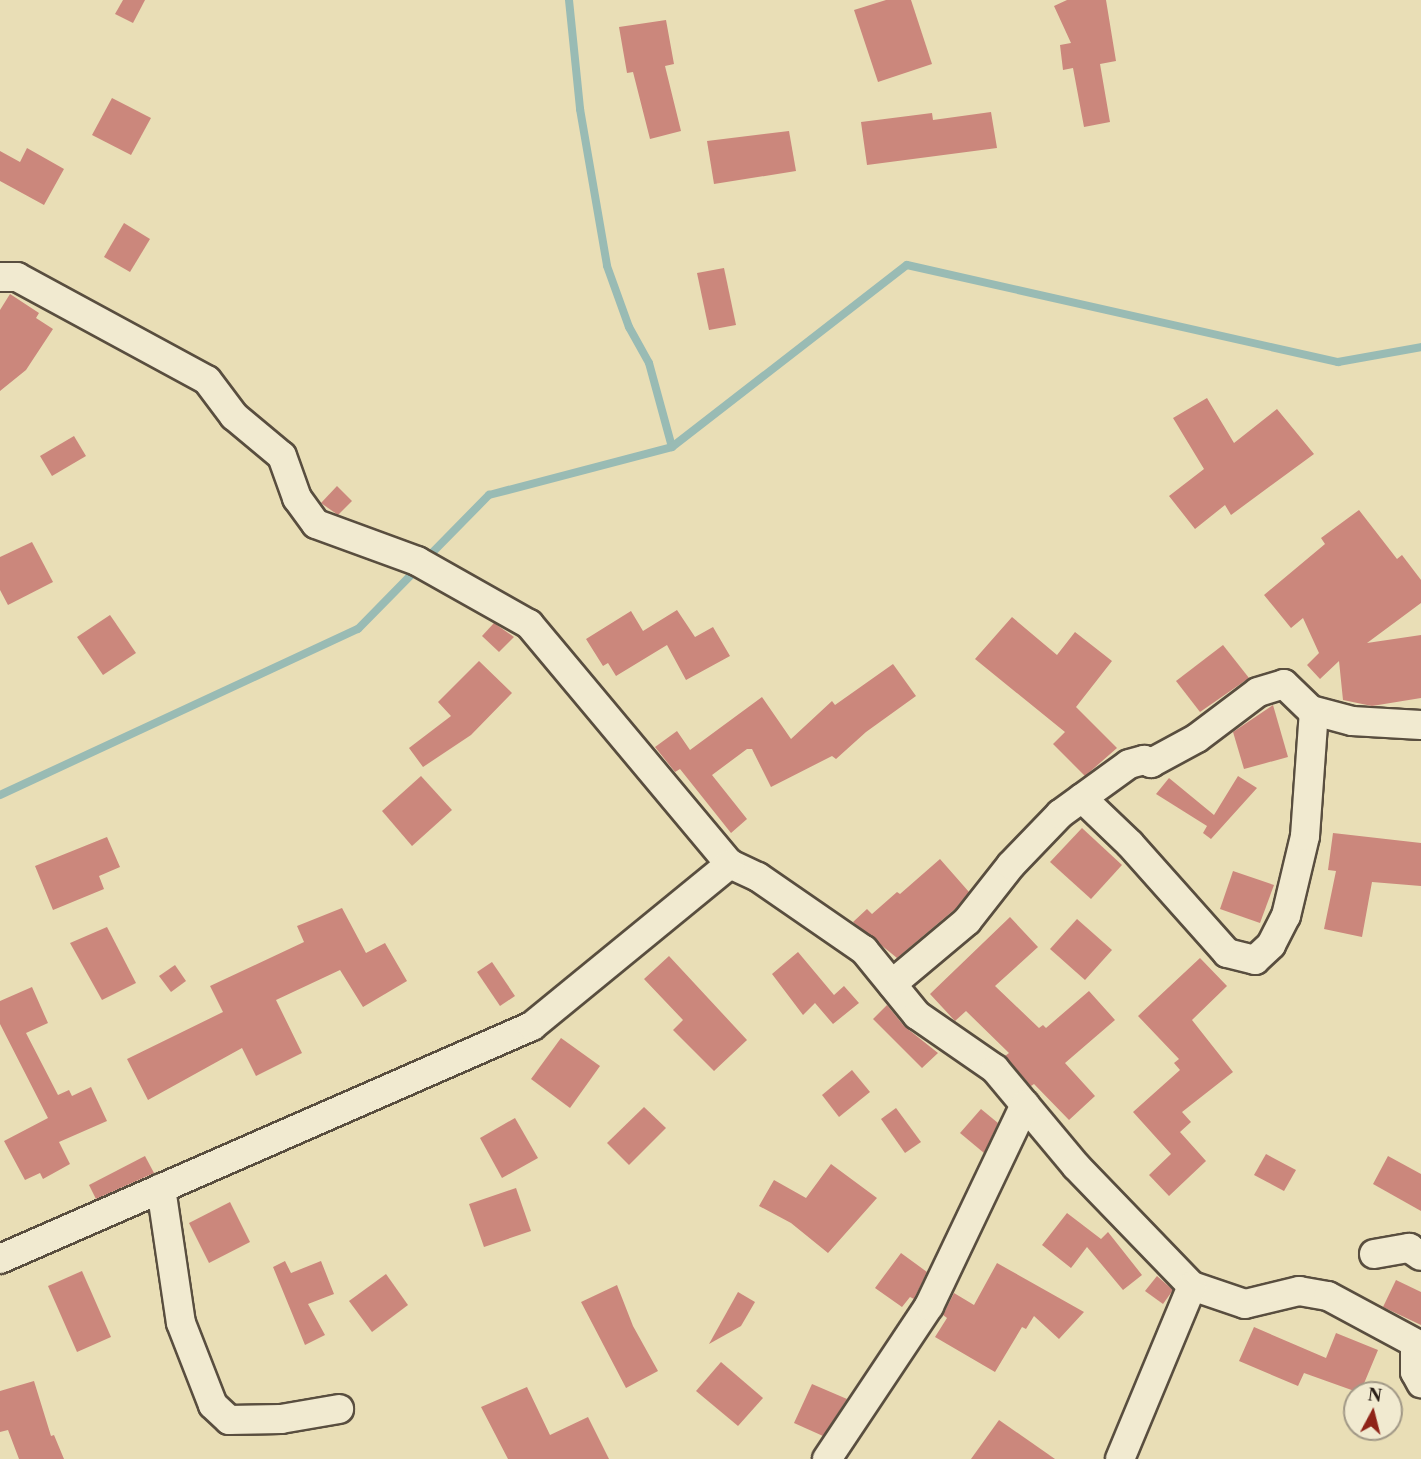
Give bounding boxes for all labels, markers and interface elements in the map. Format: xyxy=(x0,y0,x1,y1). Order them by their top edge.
north arrow xyxy=(1343,1381,1403,1441)
text: N xyxy=(1367,1384,1383,1406)

